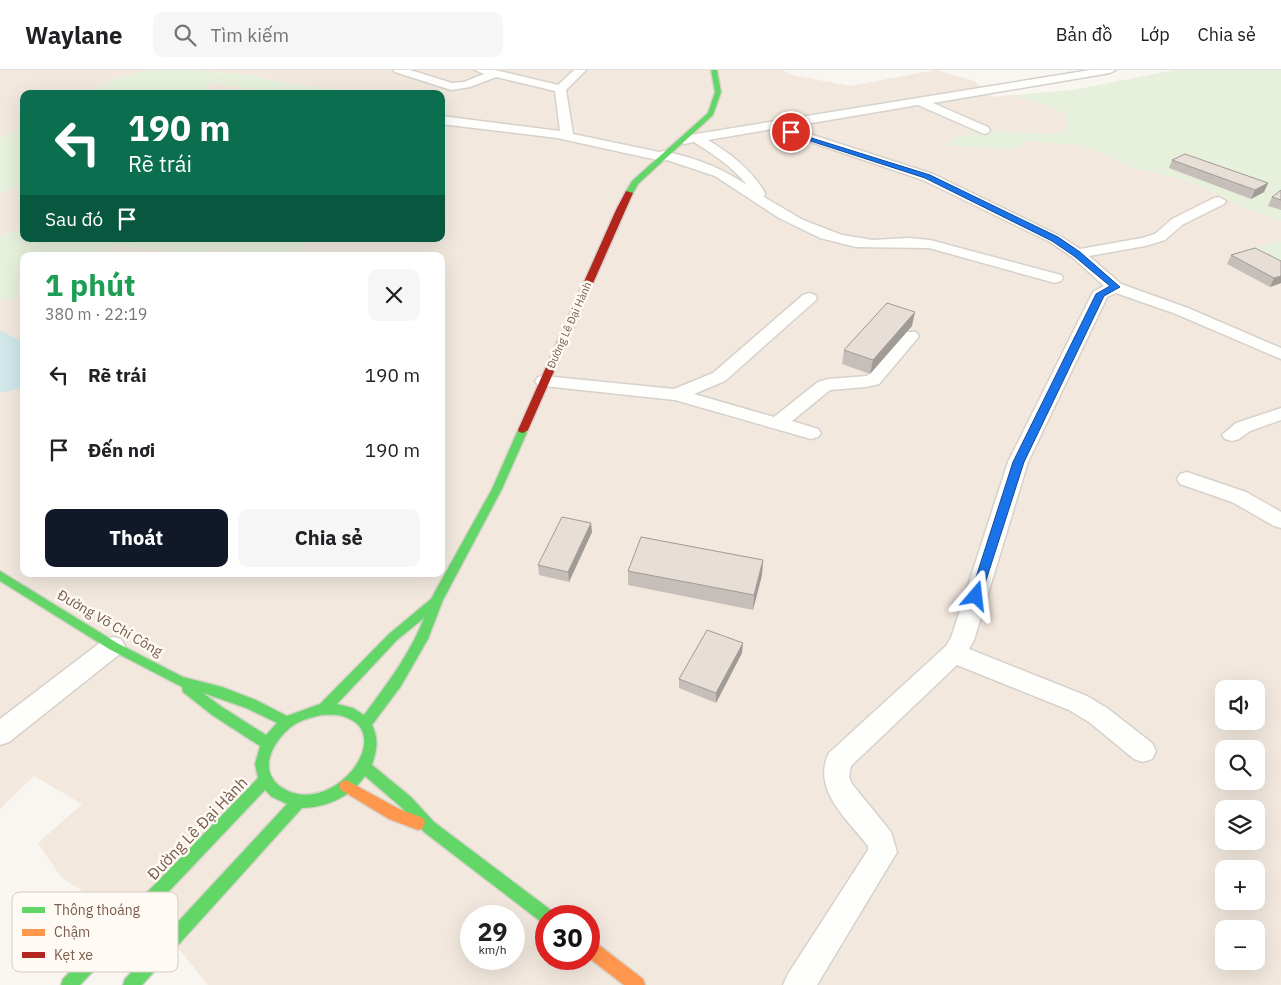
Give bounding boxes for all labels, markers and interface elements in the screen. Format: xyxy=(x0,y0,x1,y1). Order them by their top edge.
search box xyxy=(153,12,503,57)
text: Waylane xyxy=(25,19,123,51)
icon: search xyxy=(171,21,199,49)
text: Tìm kiếm xyxy=(211,23,289,47)
text: Bản đồ xyxy=(1056,23,1112,46)
text: Lớp xyxy=(1140,23,1170,46)
text: Chia sẻ xyxy=(1198,23,1256,46)
text: 190 m xyxy=(128,105,231,151)
icon: left xyxy=(45,110,110,175)
pin xyxy=(770,111,812,153)
icon: arrive xyxy=(777,118,805,146)
text: Rẽ trái xyxy=(128,149,192,178)
icon: arrive xyxy=(113,205,141,233)
text: Sau đó xyxy=(45,207,103,231)
text: 1 phút xyxy=(45,265,136,304)
button: close xyxy=(368,269,420,321)
street label: Đường Lê Đại Hành xyxy=(544,280,594,370)
text: 380 m · 22:19 xyxy=(45,304,147,324)
icon: left xyxy=(45,361,73,389)
text: Rẽ trái xyxy=(88,363,147,387)
text: 190 m xyxy=(365,363,420,387)
icon: arrive xyxy=(45,436,73,464)
text: Đến nơi xyxy=(88,438,155,462)
text: 190 m xyxy=(365,438,420,462)
button: Thoát xyxy=(45,509,228,567)
button: Chia sẻ xyxy=(238,509,420,567)
position arrow xyxy=(949,569,1001,621)
street label: Đường Võ Chí Công xyxy=(54,586,166,661)
map controls xyxy=(1215,680,1265,970)
button: sound xyxy=(1215,680,1265,730)
button: search xyxy=(1215,740,1265,790)
street label: Đường Lê Đại Hành xyxy=(143,772,251,884)
button: layers xyxy=(1215,800,1265,850)
button: + xyxy=(1215,860,1265,910)
legend xyxy=(12,892,178,972)
text: Thông thoáng xyxy=(54,901,141,919)
speed limit sign: 30 xyxy=(535,905,600,970)
text: 29 xyxy=(477,915,508,948)
button: − xyxy=(1215,920,1265,970)
text: Chậm xyxy=(54,923,90,941)
text: km/h xyxy=(478,942,507,957)
text: Kẹt xe xyxy=(54,946,93,964)

